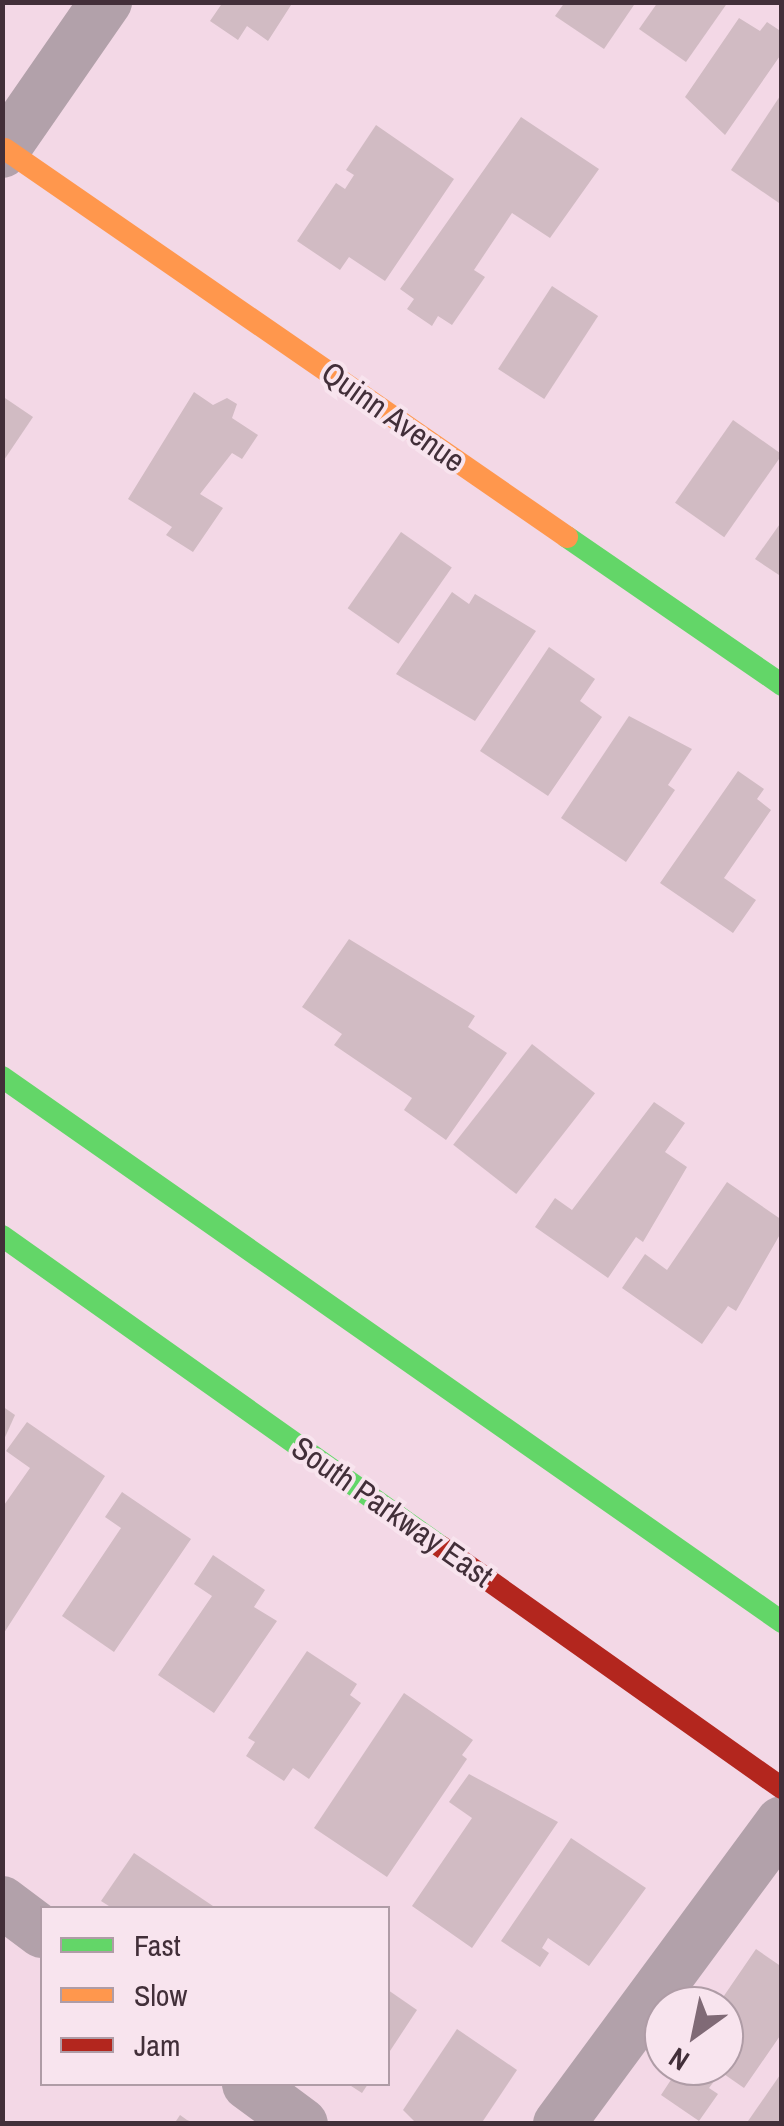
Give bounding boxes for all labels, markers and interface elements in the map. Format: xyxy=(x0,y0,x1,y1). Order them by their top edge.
street label: Quinn Avenue xyxy=(313,353,473,481)
street label: South Parkway East xyxy=(284,1429,500,1595)
legend xyxy=(40,1906,390,2086)
text: Fast xyxy=(134,1925,181,1965)
text: Slow xyxy=(134,1975,187,2015)
north arrow xyxy=(644,1986,744,2086)
text: Jam xyxy=(134,2025,180,2065)
text: N xyxy=(661,2039,696,2080)

